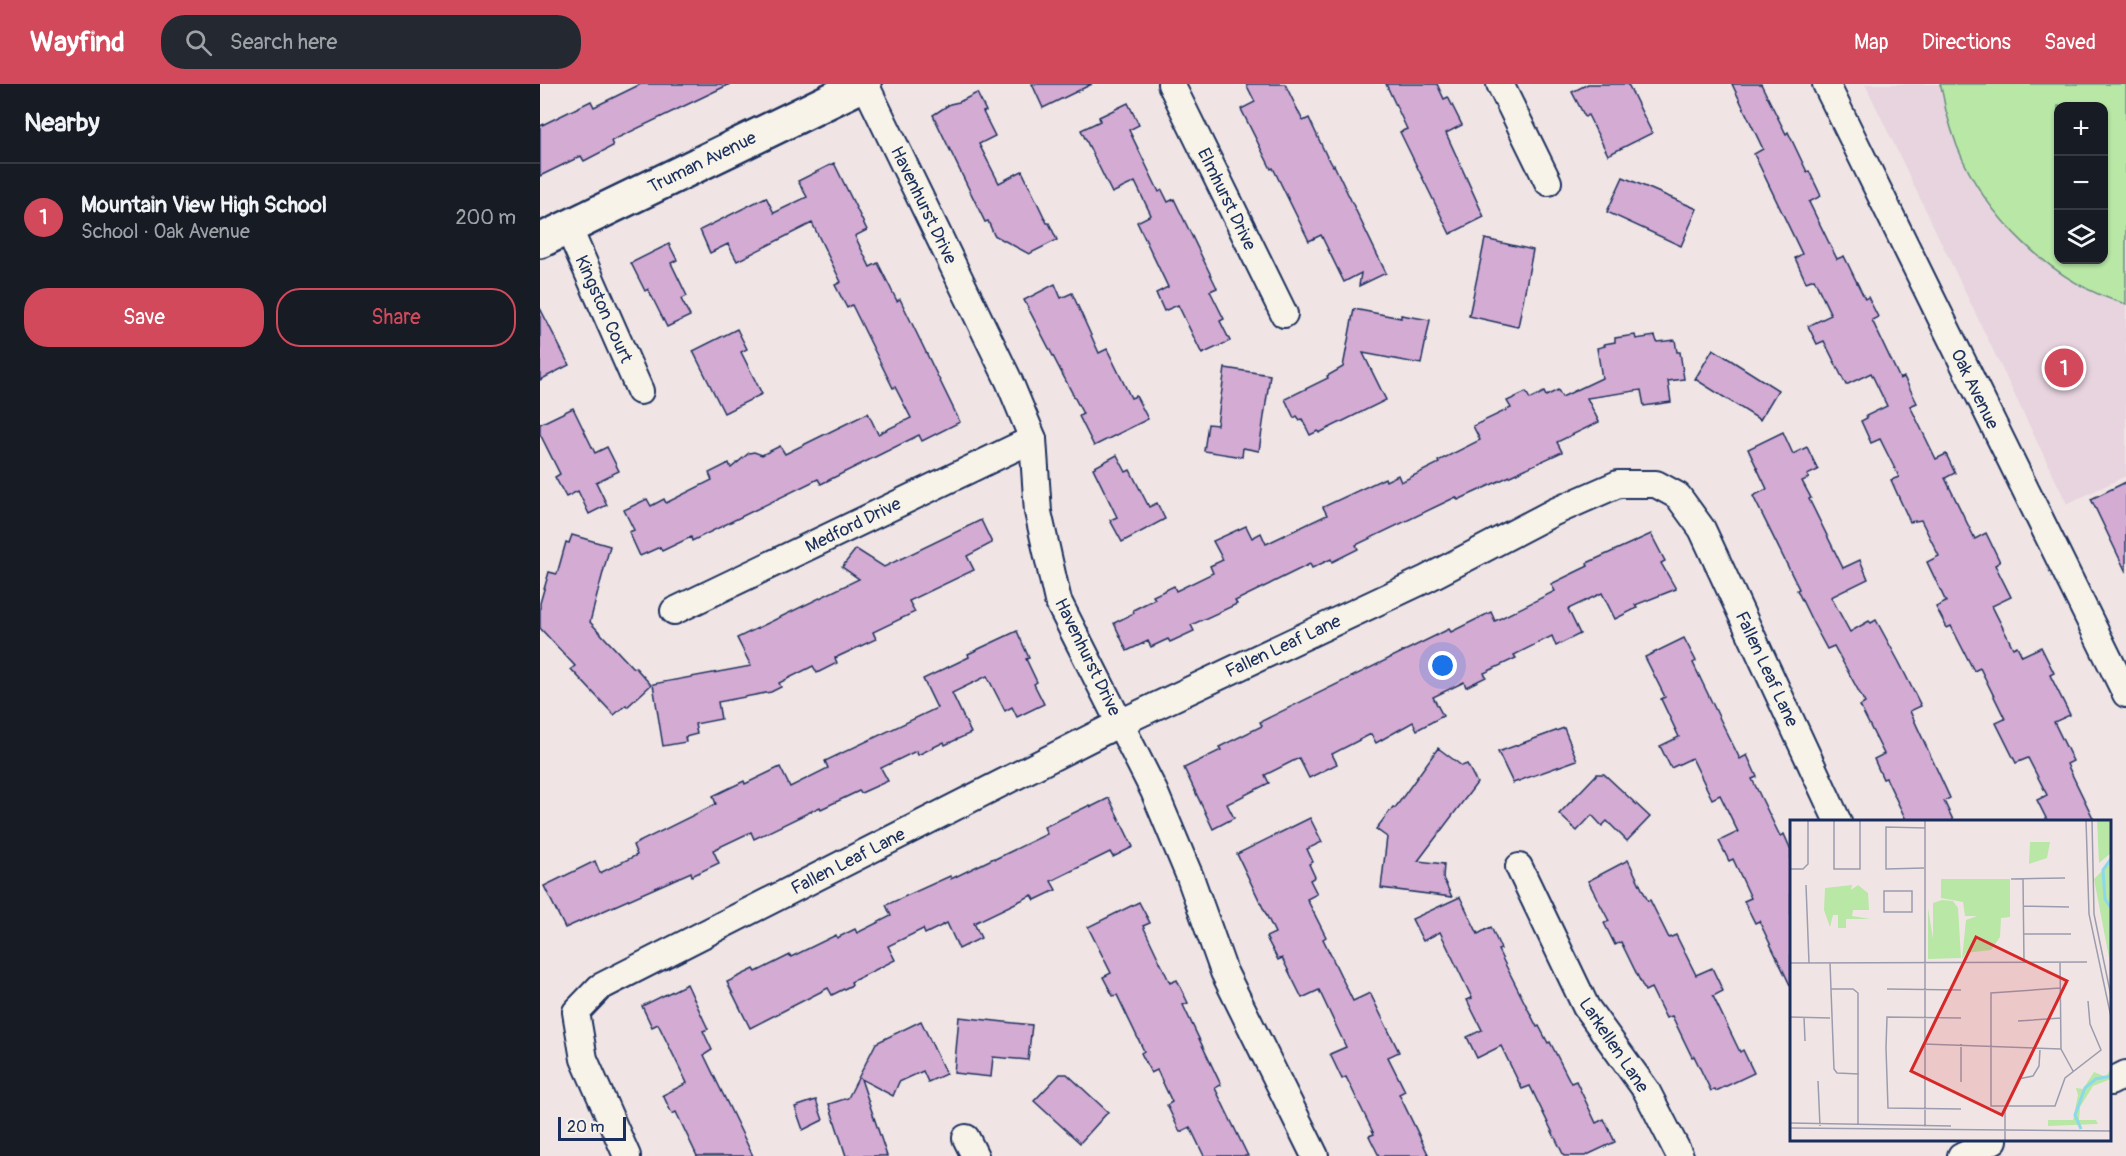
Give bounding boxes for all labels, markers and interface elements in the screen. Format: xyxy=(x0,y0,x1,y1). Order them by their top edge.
search box xyxy=(161,15,581,69)
text: Wayfind xyxy=(30,25,125,60)
icon: search xyxy=(182,26,215,59)
text: Search here xyxy=(230,28,337,56)
text: Map xyxy=(1854,29,1889,56)
text: Directions xyxy=(1922,29,2011,56)
text: Saved xyxy=(2044,29,2096,56)
map controls xyxy=(2054,102,2108,264)
button: + xyxy=(2054,102,2108,156)
text: Nearby xyxy=(24,107,100,139)
street label: Truman Avenue xyxy=(644,126,760,199)
street label: Havenhurst Drive xyxy=(885,143,962,268)
street label: Elmhurst Drive xyxy=(1192,144,1261,254)
button: − xyxy=(2054,156,2108,210)
text: Mountain View High School xyxy=(81,191,327,219)
text: 1 xyxy=(40,205,47,230)
text: 200 m xyxy=(455,205,516,230)
button: layers xyxy=(2054,210,2108,264)
text: School · Oak Avenue xyxy=(81,219,250,244)
street label: Kingston Court xyxy=(570,252,638,367)
button: Save xyxy=(24,288,264,347)
button: Share xyxy=(276,288,516,347)
street label: Oak Avenue xyxy=(1945,345,2004,433)
pin: 1 xyxy=(2044,346,2084,390)
street label: Medford Drive xyxy=(802,492,905,559)
street label: Havenhurst Drive xyxy=(1049,595,1126,720)
street label: Fallen Leaf Lane xyxy=(1730,608,1803,731)
street label: Fallen Leaf Lane xyxy=(1222,610,1345,683)
your location xyxy=(1428,651,1457,680)
inset map xyxy=(1790,820,2111,1141)
street label: Fallen Leaf Lane xyxy=(787,823,909,900)
street label: Larkellen Lane xyxy=(1573,993,1654,1097)
scale bar xyxy=(558,1114,626,1142)
text: 20 m xyxy=(567,1117,605,1137)

